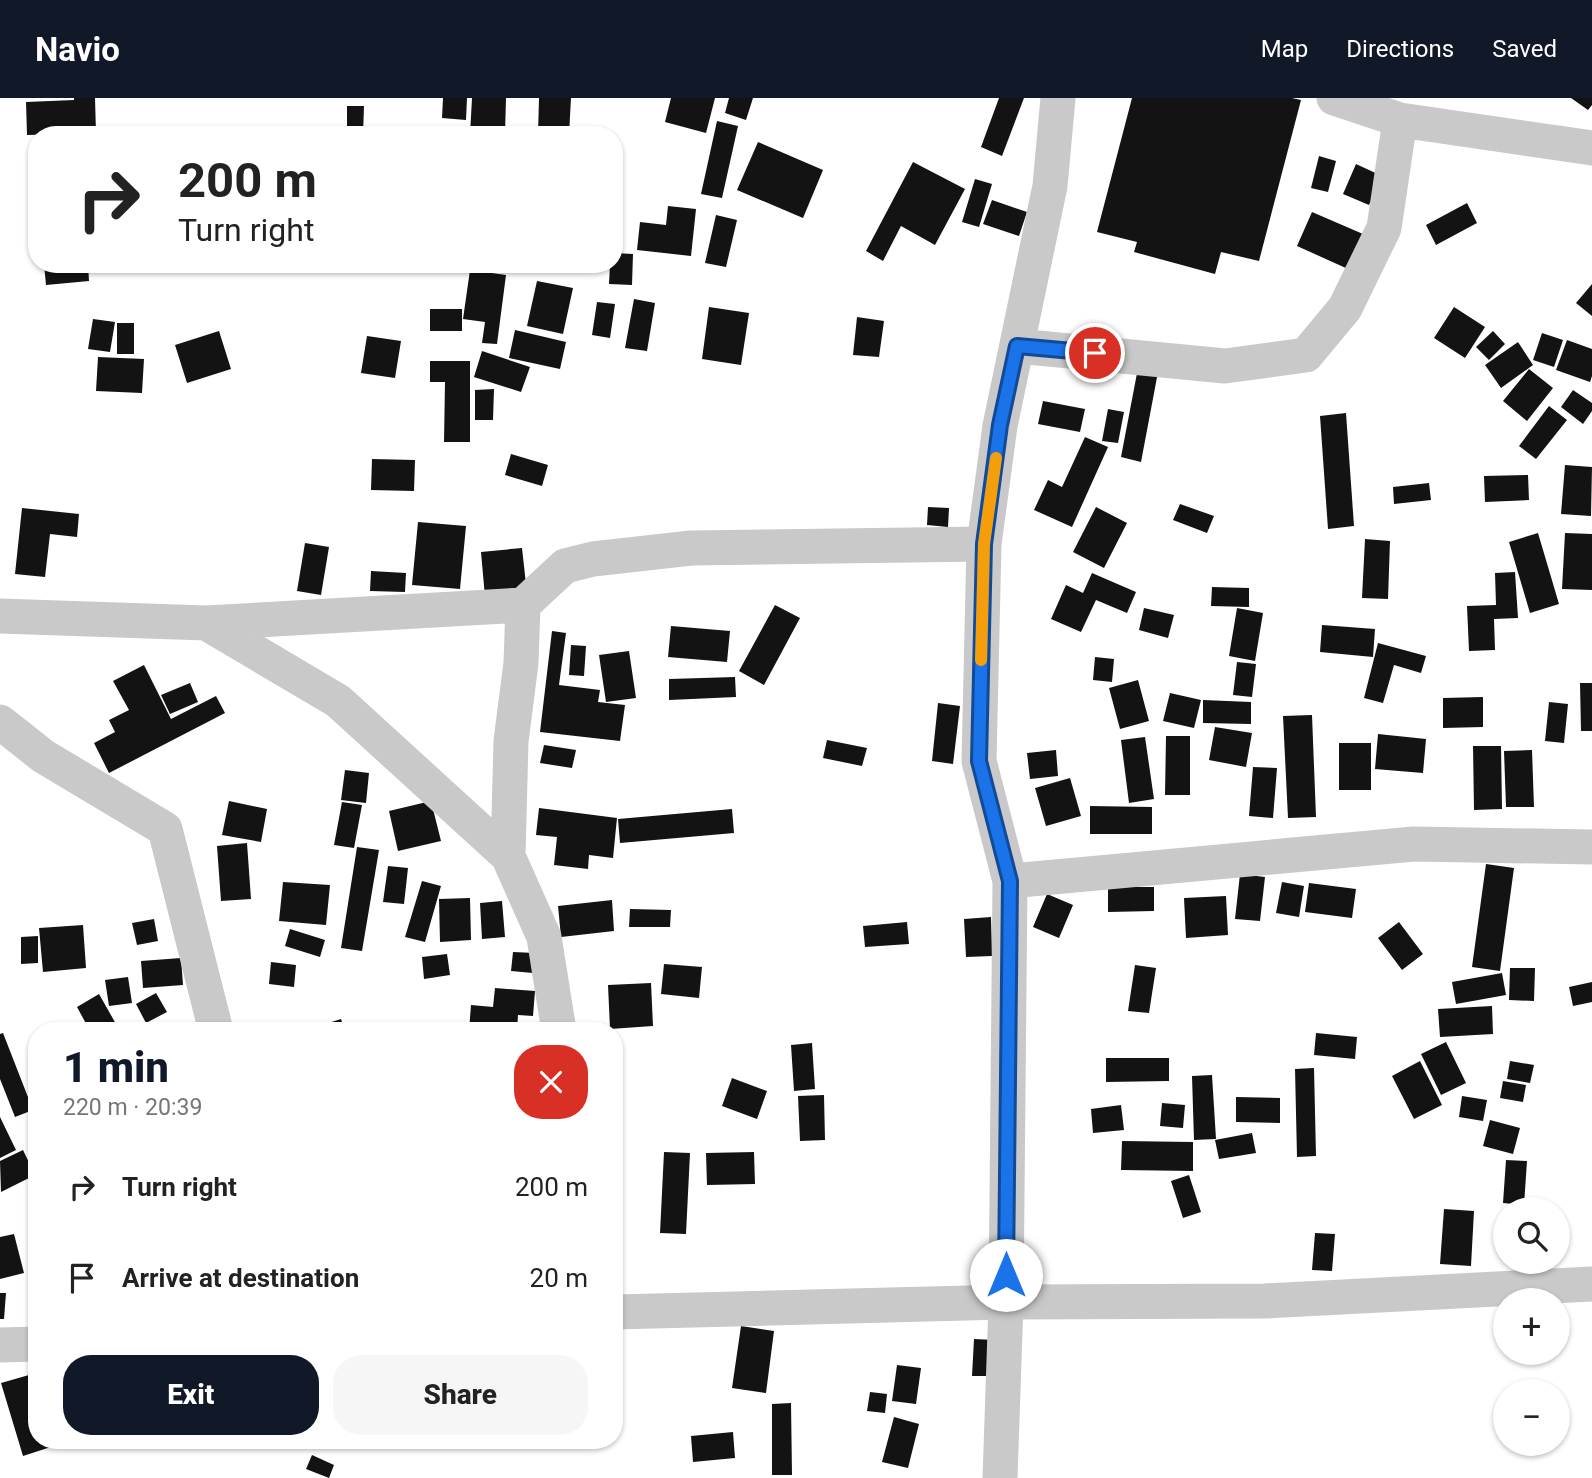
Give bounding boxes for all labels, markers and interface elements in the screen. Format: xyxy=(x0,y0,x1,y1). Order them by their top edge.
text: Navio xyxy=(35,30,120,69)
text: Map xyxy=(1261,35,1308,63)
text: Directions xyxy=(1346,35,1454,63)
text: Saved xyxy=(1492,35,1557,63)
text: 200 m xyxy=(178,152,317,209)
icon: right xyxy=(63,154,154,245)
text: Turn right xyxy=(178,211,314,249)
pin xyxy=(1065,323,1125,383)
icon: arrive xyxy=(1076,334,1114,372)
text: 1 min xyxy=(63,1043,169,1092)
button: close xyxy=(514,1045,588,1119)
text: 220 m · 20:39 xyxy=(63,1094,202,1121)
icon: right xyxy=(63,1168,101,1206)
text: Turn right xyxy=(122,1172,237,1202)
text: 200 m xyxy=(515,1172,588,1202)
map controls xyxy=(1493,1197,1570,1456)
button: search xyxy=(1493,1197,1570,1274)
position arrow xyxy=(969,1238,1043,1312)
icon: arrive xyxy=(63,1259,101,1297)
text: Arrive at destination xyxy=(122,1263,359,1293)
text: 20 m xyxy=(530,1263,588,1293)
button: + xyxy=(1493,1288,1570,1365)
button: Exit xyxy=(63,1355,319,1435)
button: Share xyxy=(333,1355,588,1435)
button: − xyxy=(1493,1379,1570,1456)

